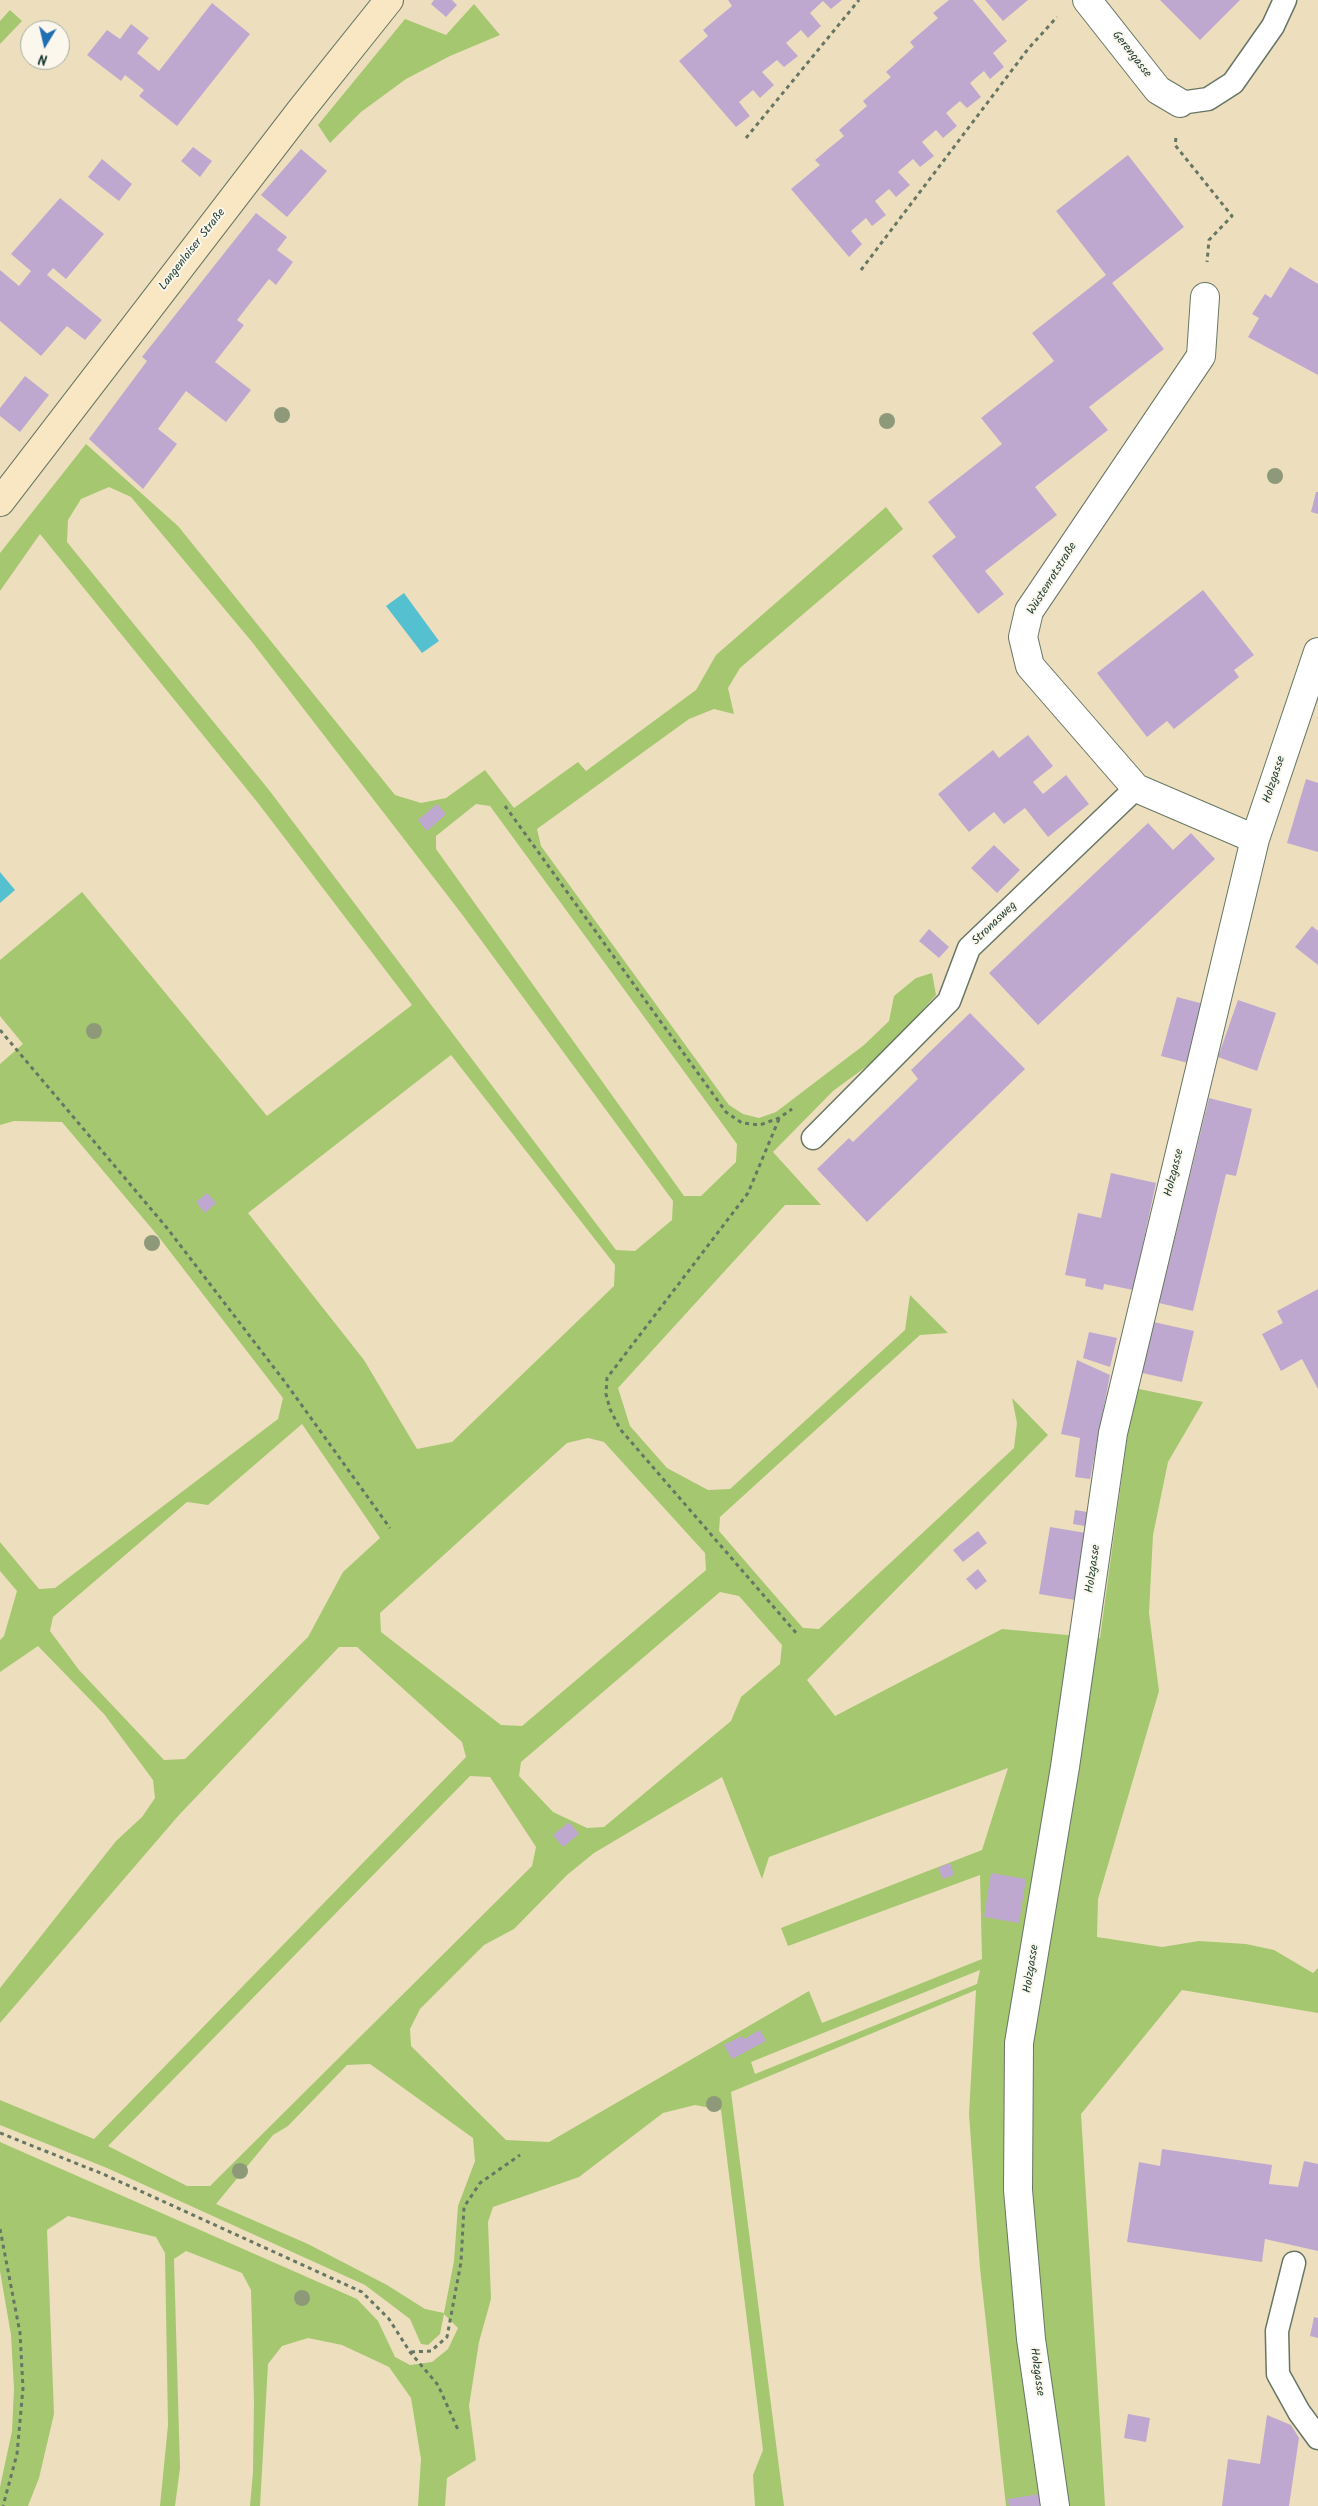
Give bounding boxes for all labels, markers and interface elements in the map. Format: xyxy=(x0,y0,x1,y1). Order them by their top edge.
north arrow xyxy=(20,20,70,70)
street label: Gerengasse xyxy=(1108,29,1154,81)
text: N xyxy=(37,47,49,70)
street label: Langenloiser Straße xyxy=(157,206,229,294)
street label: Wüstenrotstraße xyxy=(1025,540,1081,618)
street label: Holzgasse xyxy=(1261,755,1289,805)
street label: Stronasweg xyxy=(970,899,1020,949)
street label: Holzgasse xyxy=(1162,1148,1188,1198)
street label: Holzgasse xyxy=(1083,1544,1105,1594)
street label: Holzgasse xyxy=(1021,1944,1043,1994)
street label: Holzgasse xyxy=(1025,2347,1047,2397)

